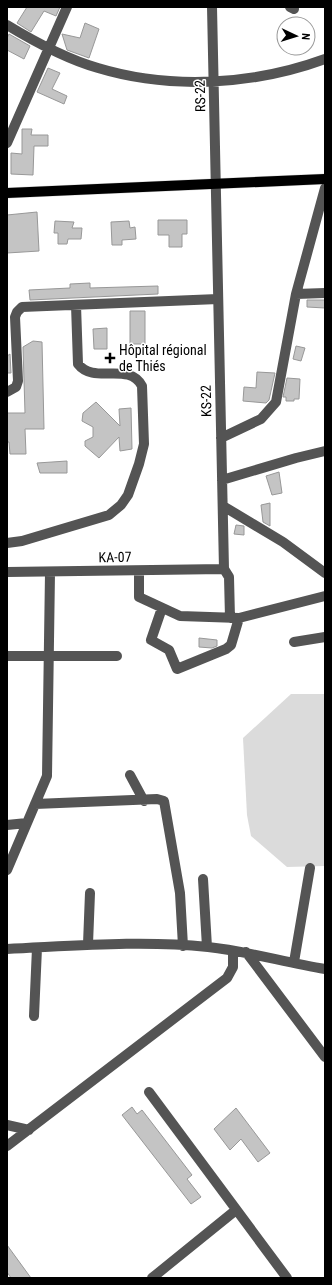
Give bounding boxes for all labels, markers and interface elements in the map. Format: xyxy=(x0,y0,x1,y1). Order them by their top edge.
north arrow xyxy=(276,16,316,56)
text: N xyxy=(299,33,312,41)
street label: RS-22 xyxy=(192,80,208,112)
place label: Hôpital régional de Thiés xyxy=(119,342,207,374)
marker: Hôpital régional de Thiés xyxy=(104,352,116,364)
street label: KS-22 xyxy=(198,385,214,417)
street label: KA-07 xyxy=(98,549,132,565)

